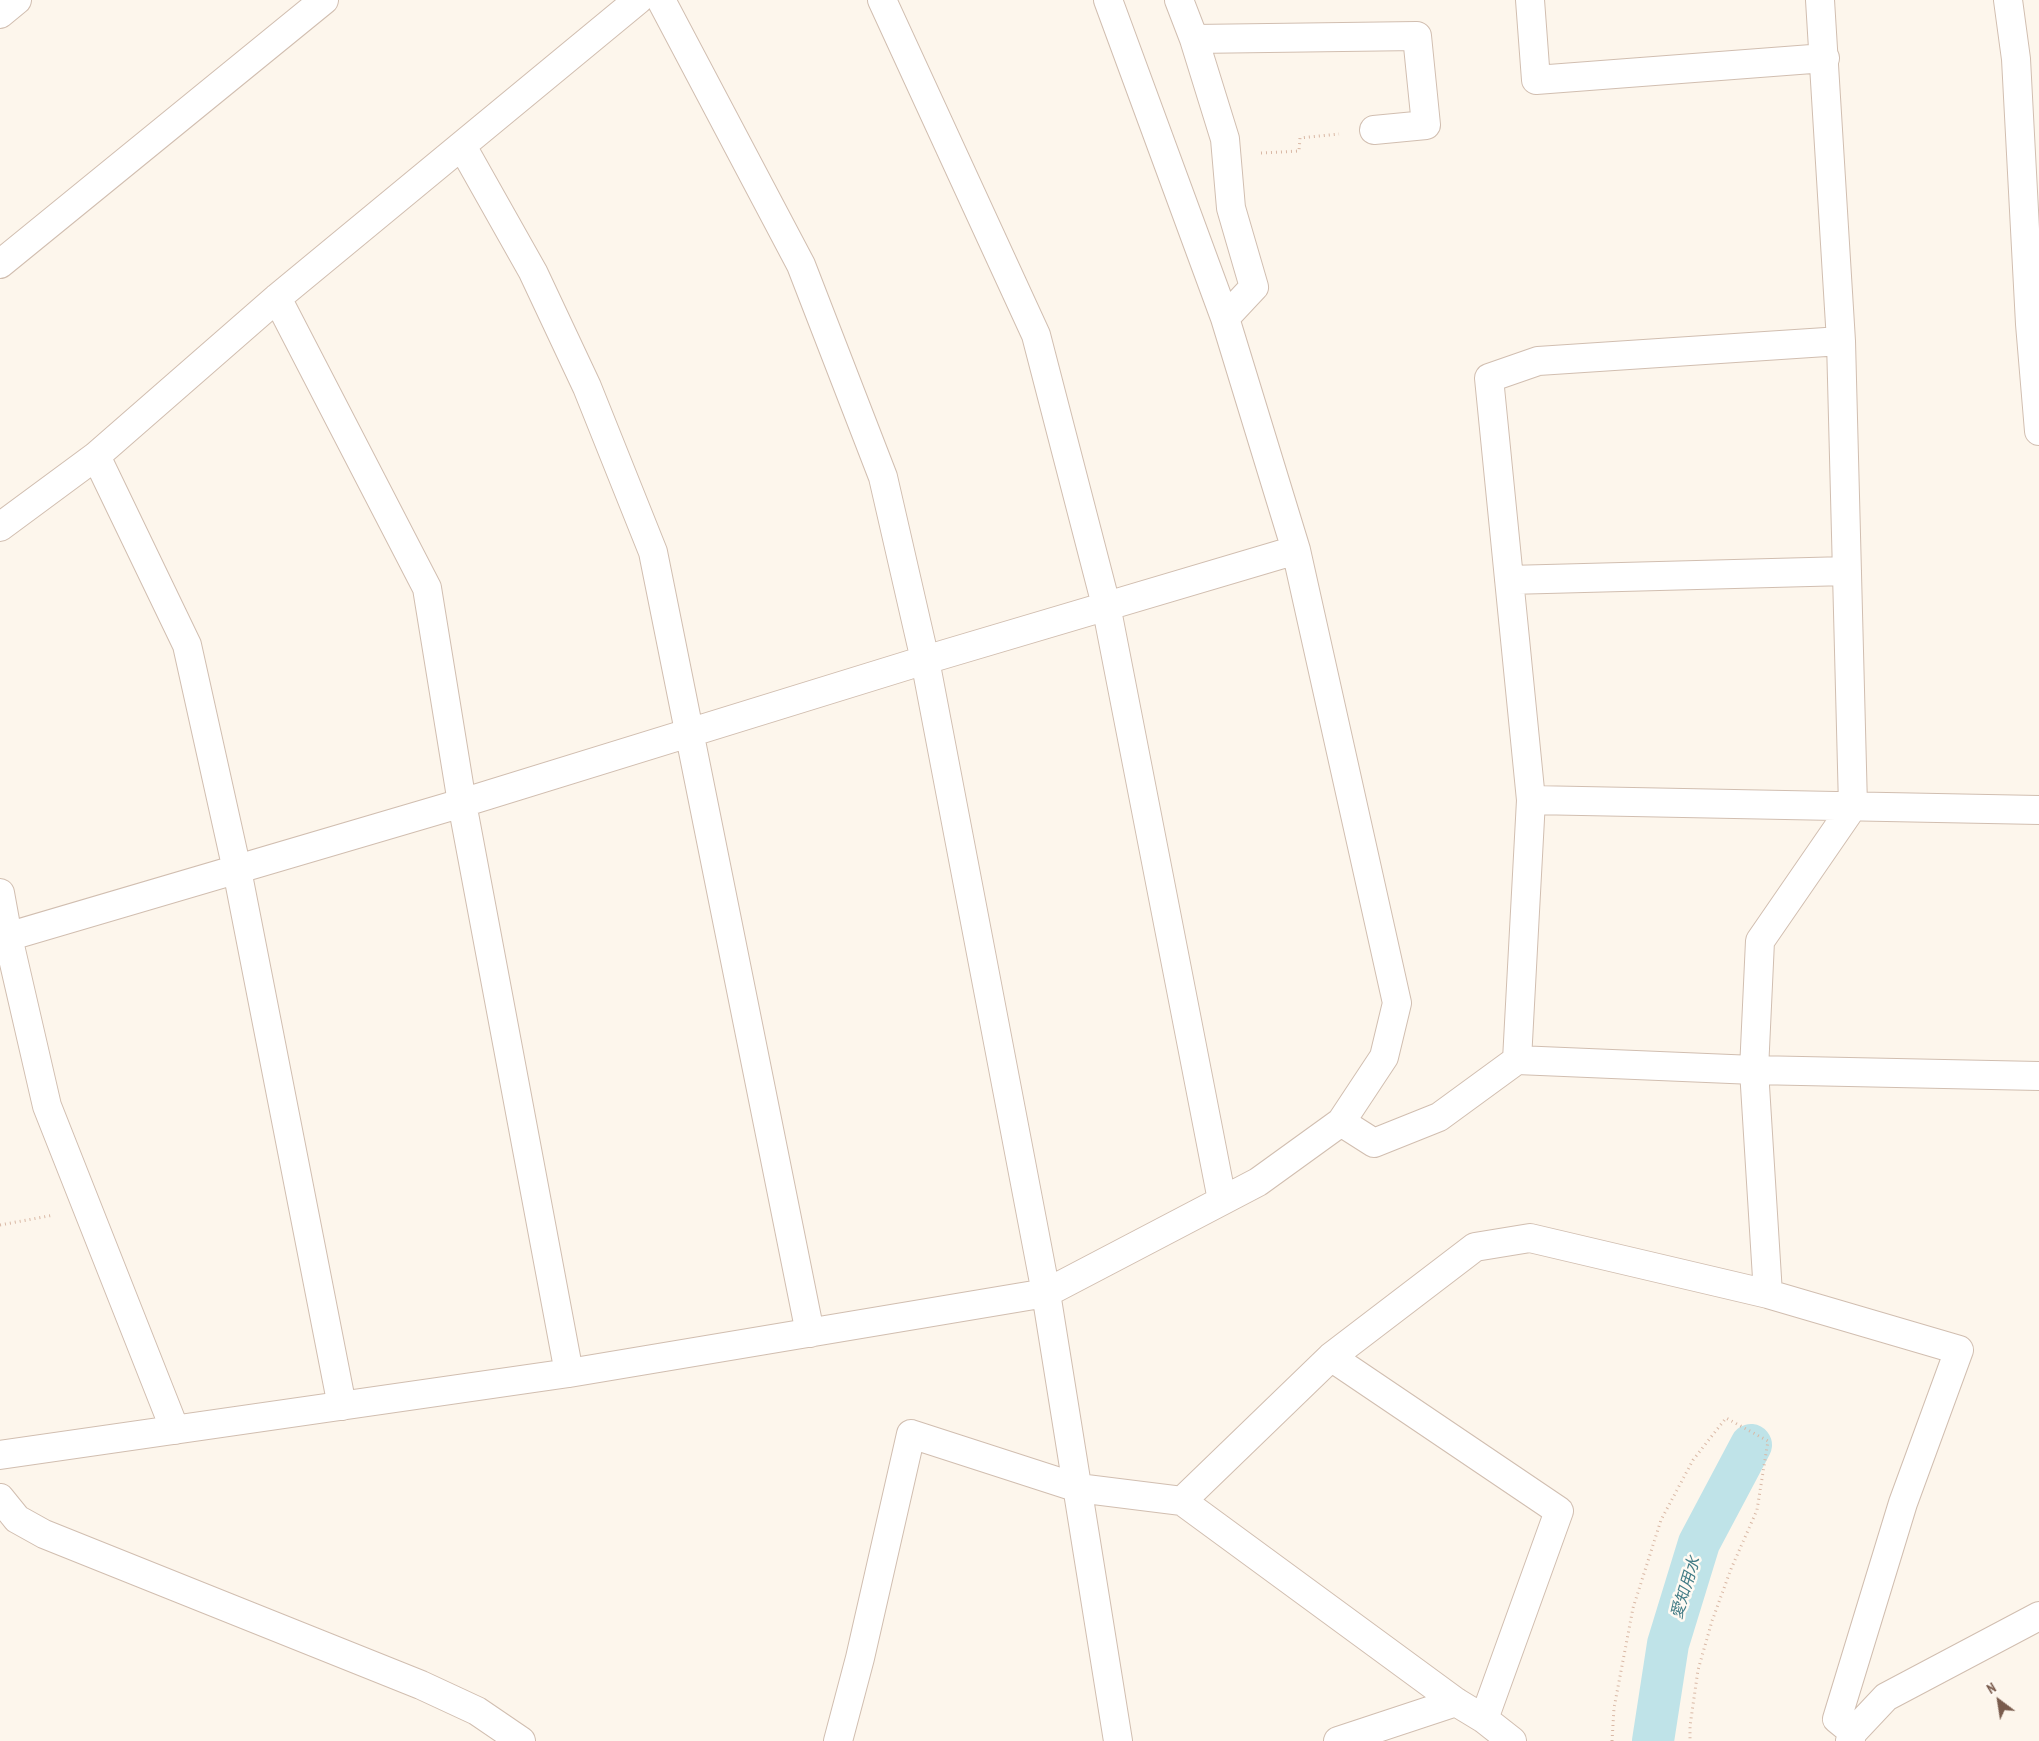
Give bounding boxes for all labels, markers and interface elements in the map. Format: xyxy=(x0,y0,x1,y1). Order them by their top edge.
water label: 愛知用水 xyxy=(1667,1555,1705,1621)
north arrow xyxy=(1974,1676,2024,1726)
text: N xyxy=(1983,1678,1999,1698)

